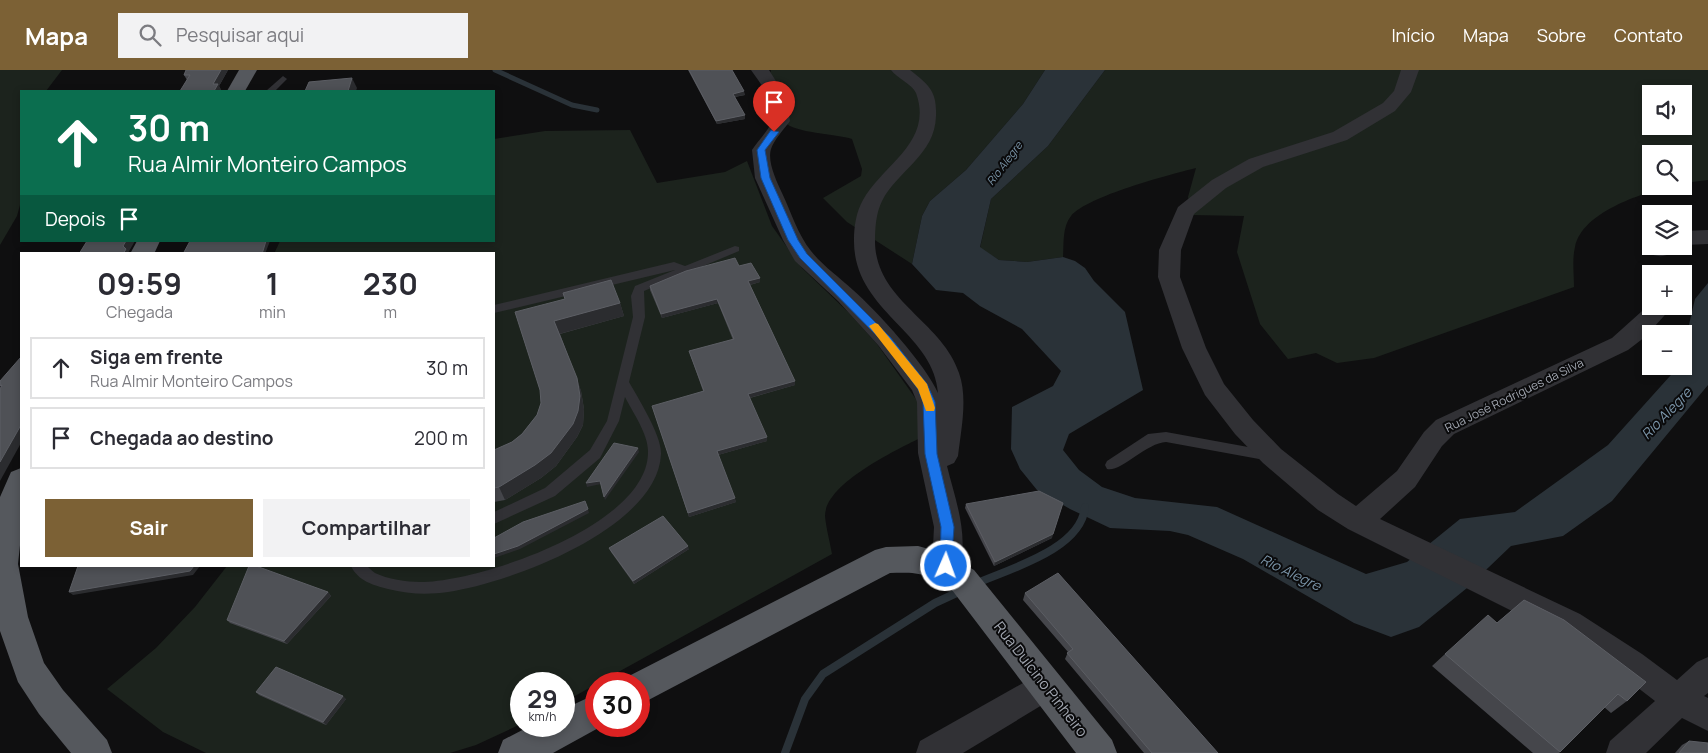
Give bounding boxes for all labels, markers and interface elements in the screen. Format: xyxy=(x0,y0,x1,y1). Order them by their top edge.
search box xyxy=(118,13,468,58)
text: Mapa xyxy=(25,19,88,52)
icon: search xyxy=(136,21,164,49)
text: Pesquisar aqui xyxy=(176,22,304,48)
text: Início xyxy=(1391,23,1435,47)
text: Mapa xyxy=(1463,23,1509,47)
text: Sobre xyxy=(1537,23,1586,47)
text: Contato xyxy=(1614,23,1683,47)
pin xyxy=(753,81,795,132)
map controls xyxy=(1642,85,1692,375)
button: sound xyxy=(1642,85,1692,135)
icon: arrive xyxy=(760,88,788,116)
text: 30 m xyxy=(128,104,210,152)
icon: ahead xyxy=(45,110,110,175)
water label: Rio Alegre xyxy=(983,138,1026,188)
button: search xyxy=(1642,145,1692,195)
text: Rua Almir Monteiro Campos xyxy=(128,149,407,179)
icon: arrive xyxy=(115,205,143,233)
button: layers xyxy=(1642,205,1692,255)
text: Depois xyxy=(45,206,105,232)
text: 09:59 xyxy=(97,263,182,304)
text: 1 xyxy=(266,263,279,304)
text: 230 xyxy=(363,263,418,304)
button: + xyxy=(1642,265,1692,315)
text: Chegada xyxy=(106,301,173,323)
text: min xyxy=(259,301,286,323)
text: m xyxy=(384,301,397,323)
button: − xyxy=(1642,325,1692,375)
text: Siga em frente xyxy=(90,344,223,370)
icon: ahead xyxy=(47,354,75,382)
street label: Rua José Rodrigues da Silva xyxy=(1442,354,1586,436)
text: 30 m xyxy=(426,355,468,381)
text: Rua Almir Monteiro Campos xyxy=(90,370,293,392)
water label: Rio Alegre xyxy=(1637,382,1696,443)
icon: arrive xyxy=(47,424,75,452)
text: Chegada ao destino xyxy=(90,425,273,451)
text: 200 m xyxy=(414,425,468,451)
button: Sair xyxy=(45,499,253,557)
button: Compartilhar xyxy=(263,499,470,557)
position arrow xyxy=(919,539,971,591)
water label: Rio Alegre xyxy=(1258,549,1325,595)
street label: Rua Dulcino Pinheiro xyxy=(989,617,1093,741)
speed limit sign: 30 xyxy=(585,672,650,737)
text: 29 xyxy=(527,681,558,716)
text: km/h xyxy=(529,708,556,725)

